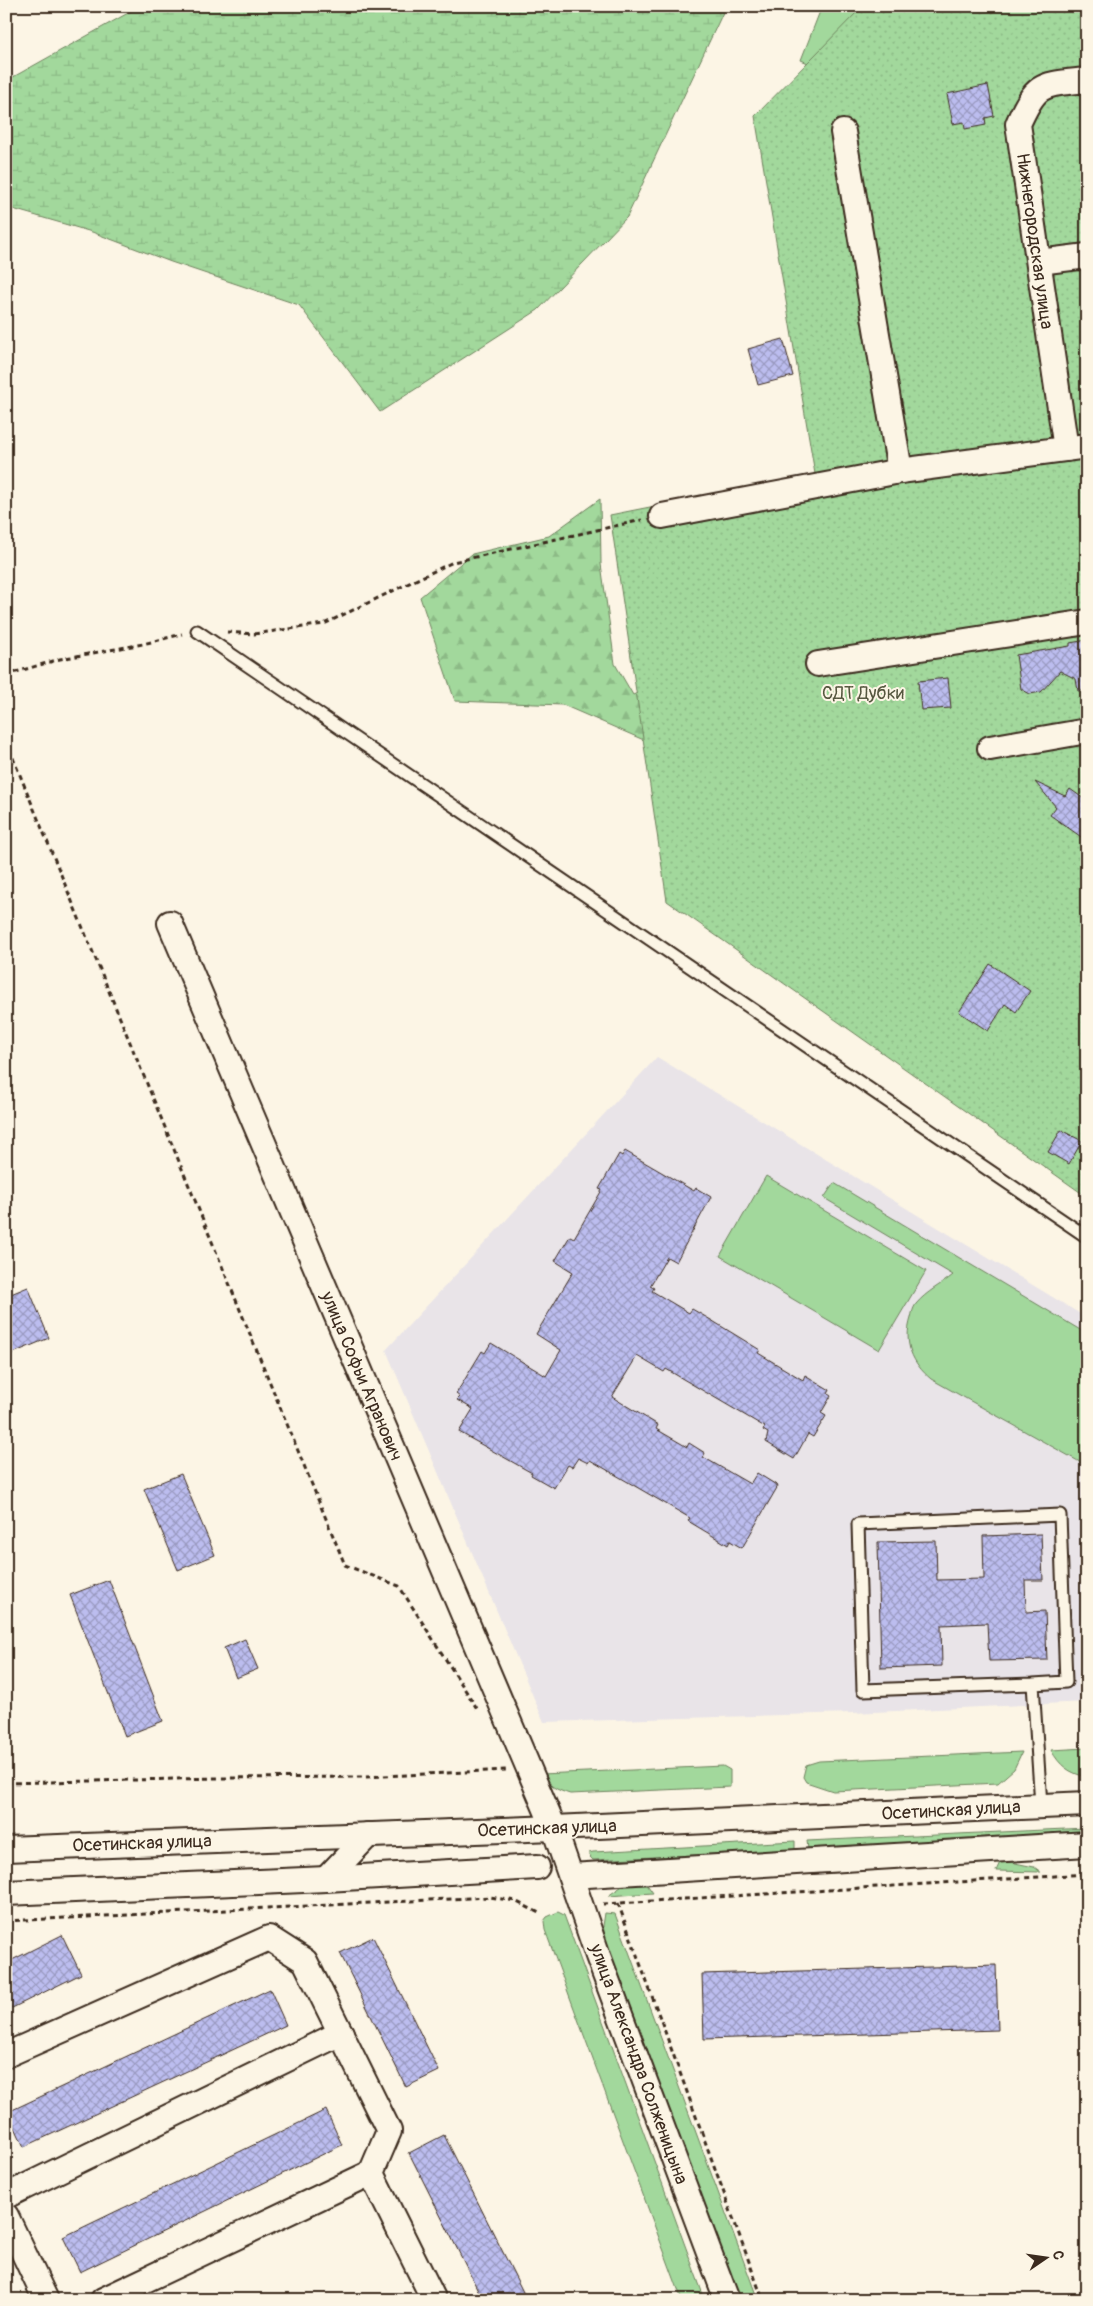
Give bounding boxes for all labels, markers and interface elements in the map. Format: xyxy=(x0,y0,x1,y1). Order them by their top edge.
street label: Нижнегородская улица xyxy=(1011,152,1058,331)
park label: СДТ Дубки xyxy=(822,682,904,705)
street label: улица Софьи Агранович xyxy=(315,1287,408,1464)
street label: Осетинская улица xyxy=(881,1795,1021,1826)
street label: Осетинская улица xyxy=(477,1815,617,1842)
street label: Осетинская улица xyxy=(72,1830,212,1857)
street label: улица Александра Солженицына xyxy=(584,1940,693,2187)
north arrow xyxy=(1020,2234,1070,2284)
text: С xyxy=(1049,2249,1068,2262)

